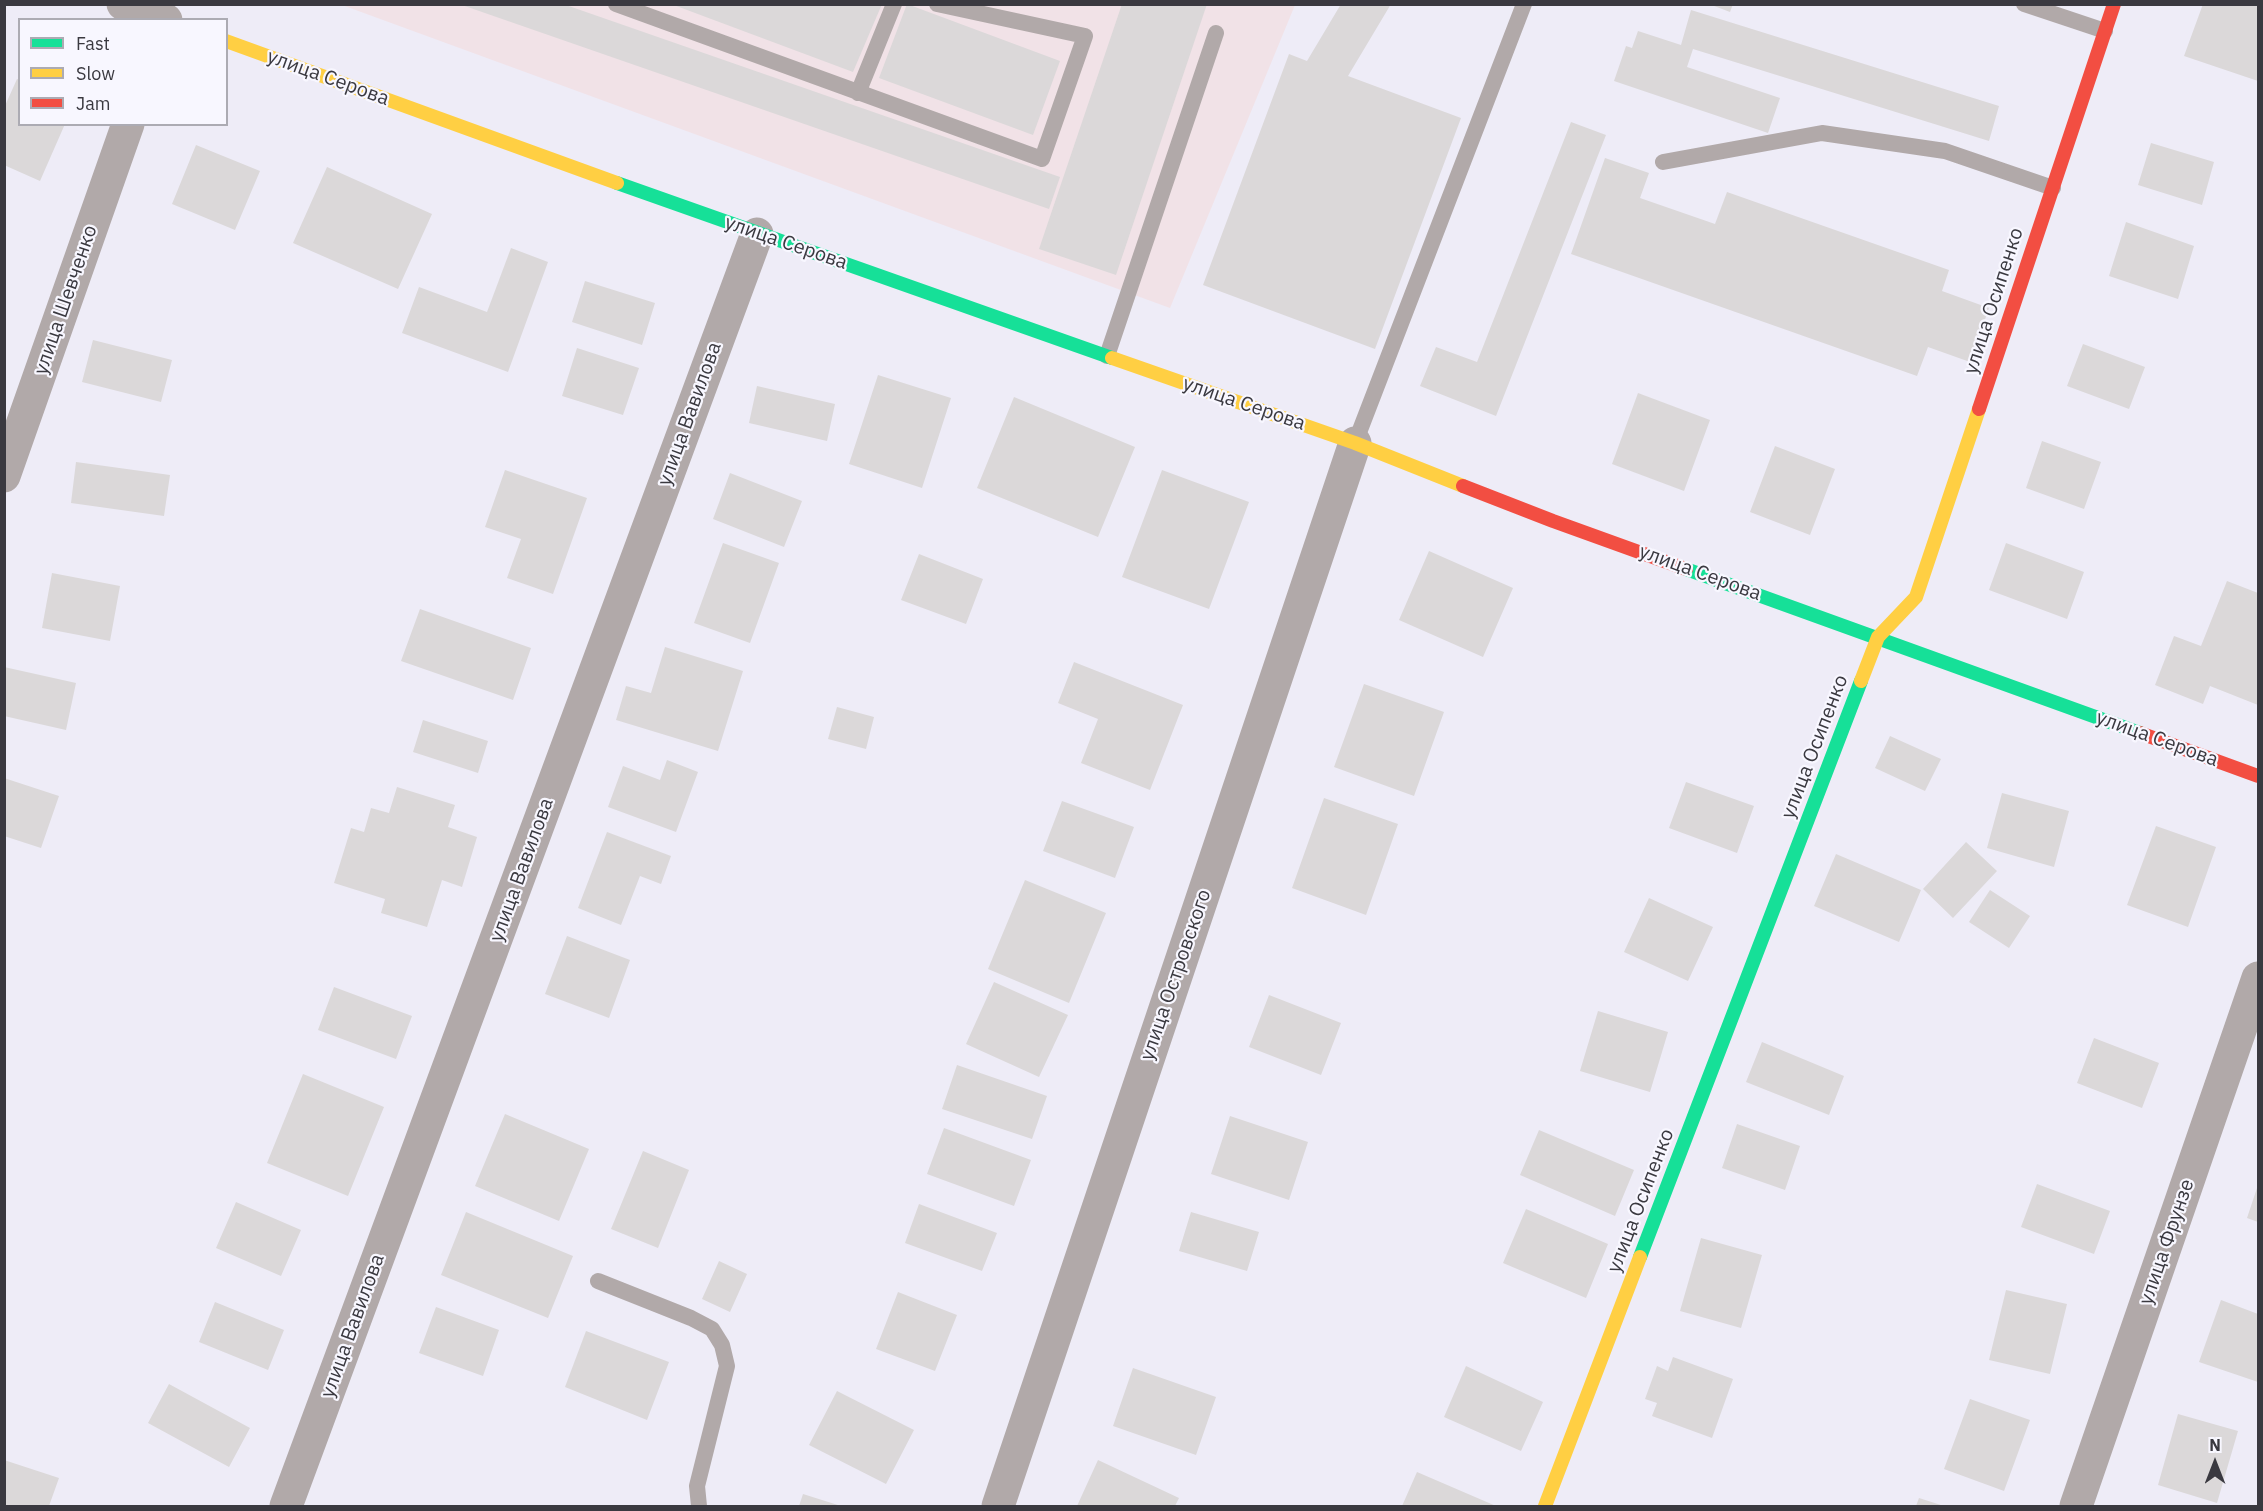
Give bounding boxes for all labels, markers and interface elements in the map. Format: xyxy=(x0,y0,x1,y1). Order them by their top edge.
legend xyxy=(18,18,228,126)
text: Fast xyxy=(76,32,110,55)
street label: улица Серова xyxy=(264,45,392,111)
text: Slow xyxy=(76,62,115,85)
text: Jam xyxy=(76,92,111,115)
street label: улица Серова xyxy=(722,211,850,275)
street label: улица Шевченко xyxy=(29,222,103,378)
street label: улица Осипенко xyxy=(1959,225,2029,377)
street label: улица Вавилова xyxy=(653,339,727,489)
street label: улица Серова xyxy=(1180,372,1308,436)
street label: улица Серова xyxy=(1636,540,1764,606)
street label: улица Осипенко xyxy=(1777,672,1853,822)
street label: улица Серова xyxy=(2093,706,2221,772)
street label: улица Вавилова xyxy=(485,795,559,945)
street label: улица Островского xyxy=(1135,886,1217,1064)
street label: улица Осипенко xyxy=(1603,1126,1679,1276)
street label: улица Фрунзе xyxy=(2134,1176,2200,1308)
street label: улица Вавилова xyxy=(316,1251,390,1401)
north arrow xyxy=(2185,1433,2245,1493)
text: N xyxy=(2209,1435,2221,1455)

